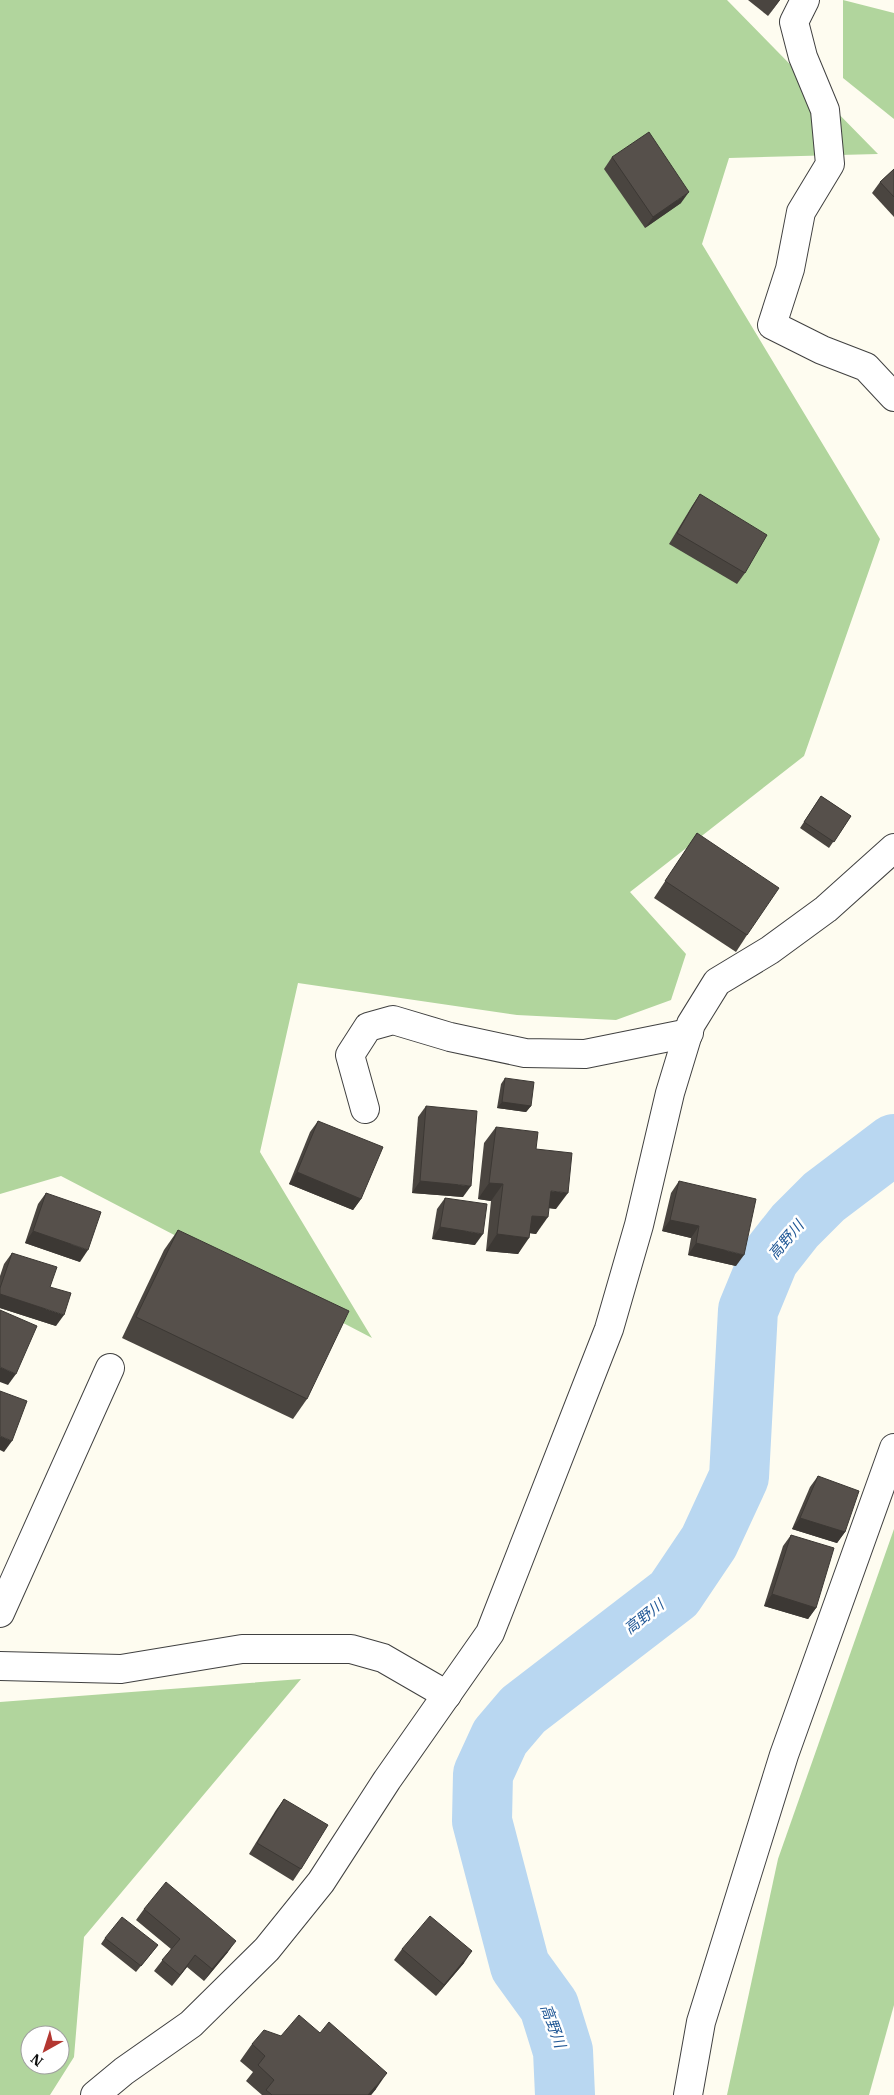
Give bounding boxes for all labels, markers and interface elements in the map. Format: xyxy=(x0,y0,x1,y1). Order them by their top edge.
water label: 高野川 xyxy=(764,1215,809,1263)
water label: 高野川 xyxy=(620,1594,669,1638)
water label: 高野川 xyxy=(537,2001,571,2052)
north arrow xyxy=(20,2025,70,2075)
text: N xyxy=(27,2050,47,2071)

